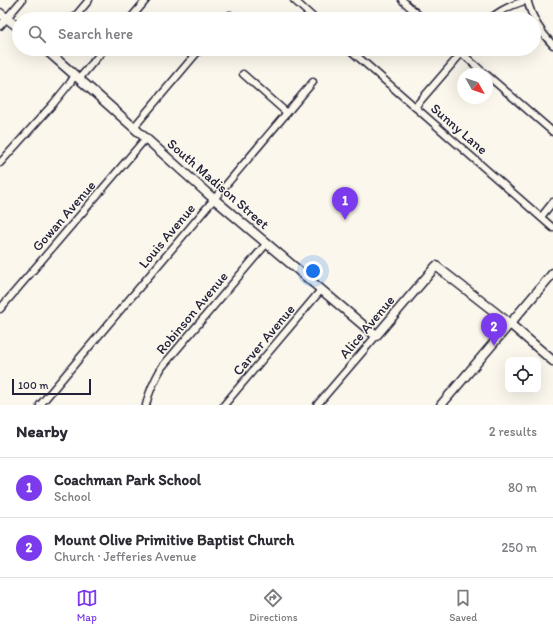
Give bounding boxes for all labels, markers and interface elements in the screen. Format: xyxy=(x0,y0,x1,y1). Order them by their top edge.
search box xyxy=(12,12,541,56)
icon: search xyxy=(26,23,48,45)
text: Search here xyxy=(58,25,133,43)
north arrow xyxy=(457,68,493,104)
street label: Sunny Lane xyxy=(427,100,491,158)
street label: South Madison Street xyxy=(164,135,272,233)
street label: Gowan Avenue xyxy=(29,177,100,255)
pin: 1 xyxy=(332,187,358,220)
street label: Louis Avenue xyxy=(135,200,199,272)
your location xyxy=(303,261,323,281)
street label: Robinson Avenue xyxy=(152,268,232,358)
street label: Alice Avenue xyxy=(336,292,399,362)
street label: Carver Avenue xyxy=(229,301,299,379)
pin: 2 xyxy=(481,313,507,346)
map controls xyxy=(505,357,541,393)
button: locate xyxy=(505,357,541,393)
scale bar xyxy=(12,377,91,396)
text: 100 m xyxy=(18,379,48,392)
text: Nearby xyxy=(16,421,68,441)
text: 2 results xyxy=(489,424,537,439)
text: Coachman Park School xyxy=(54,471,201,489)
text: 1 xyxy=(26,480,32,495)
text: 80 m xyxy=(508,480,537,495)
text: School xyxy=(54,489,91,504)
text: Mount Olive Primitive Baptist Church xyxy=(54,531,294,549)
text: 2 xyxy=(26,540,32,555)
text: 250 m xyxy=(501,540,537,555)
text: Church · Jefferies Avenue xyxy=(54,549,196,564)
tab: Map xyxy=(76,587,98,624)
tab: Directions xyxy=(249,587,298,624)
tab: Saved xyxy=(449,587,477,624)

